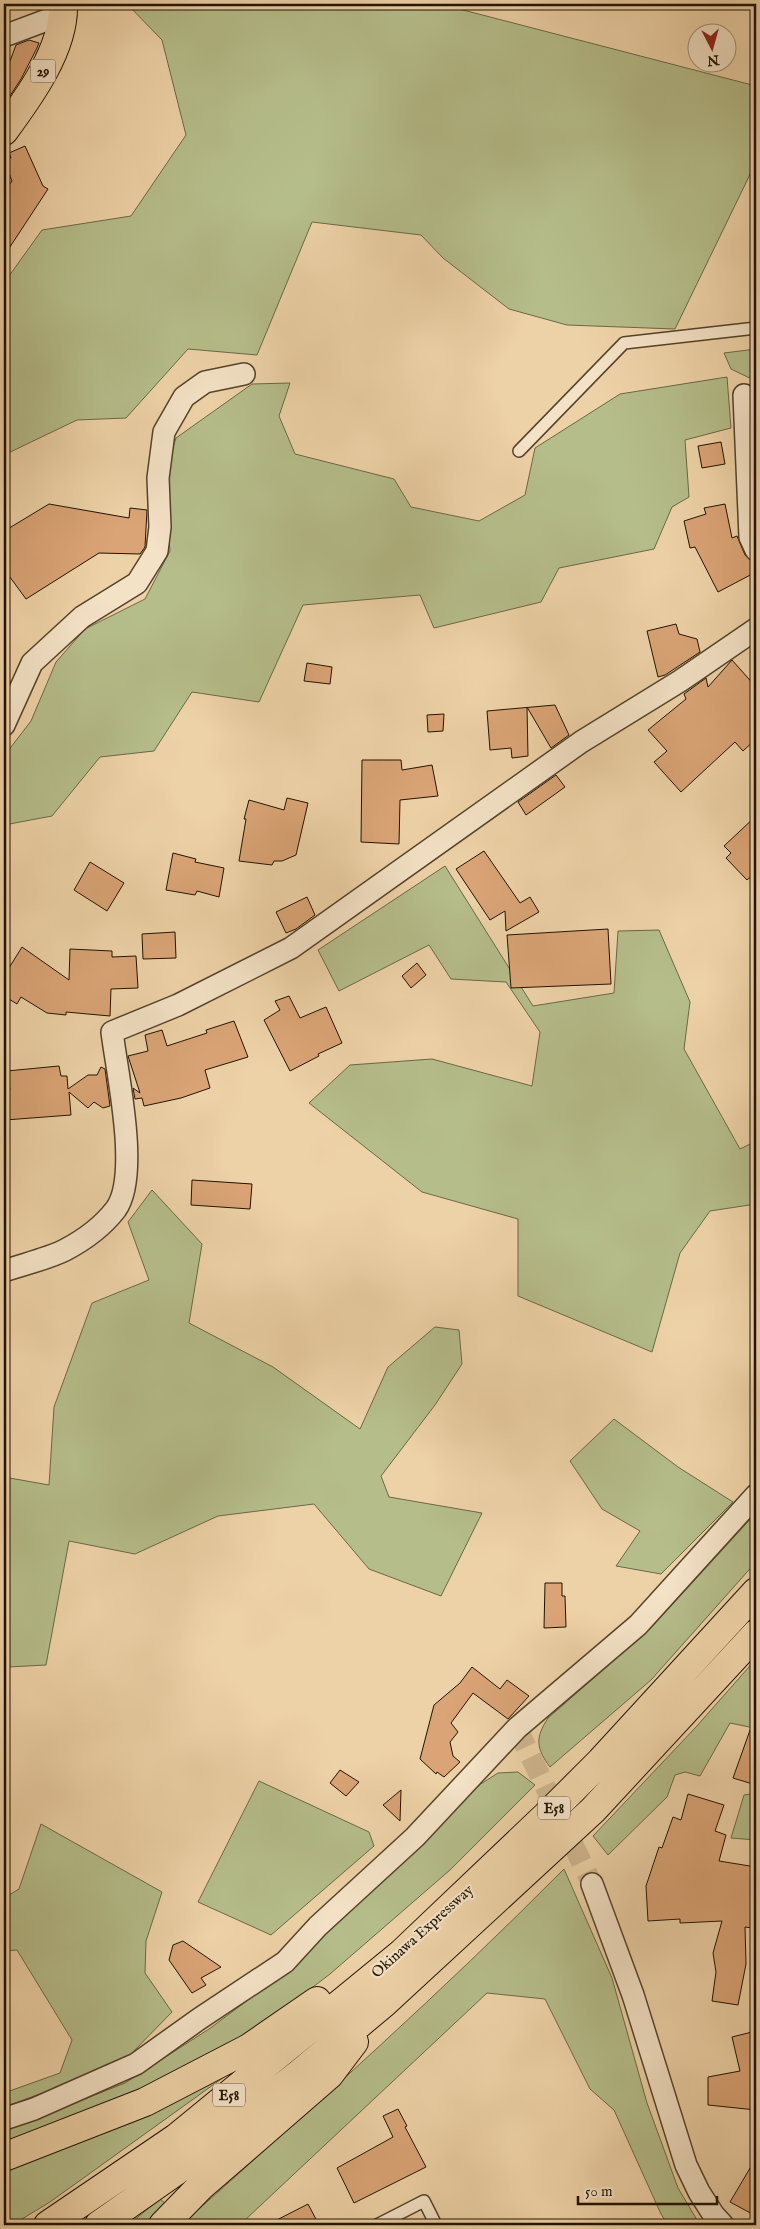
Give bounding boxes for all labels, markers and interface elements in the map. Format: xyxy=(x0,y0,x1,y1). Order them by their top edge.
north arrow xyxy=(688,22,738,72)
text: N xyxy=(706,50,721,70)
road number: 29 xyxy=(30,59,56,82)
road number: E58 xyxy=(538,1796,570,1820)
street label: Okinawa Expressway xyxy=(367,1880,478,1982)
road number: E58 xyxy=(213,2084,245,2106)
scale bar xyxy=(578,2174,716,2206)
text: 50 m xyxy=(585,2182,613,2201)

